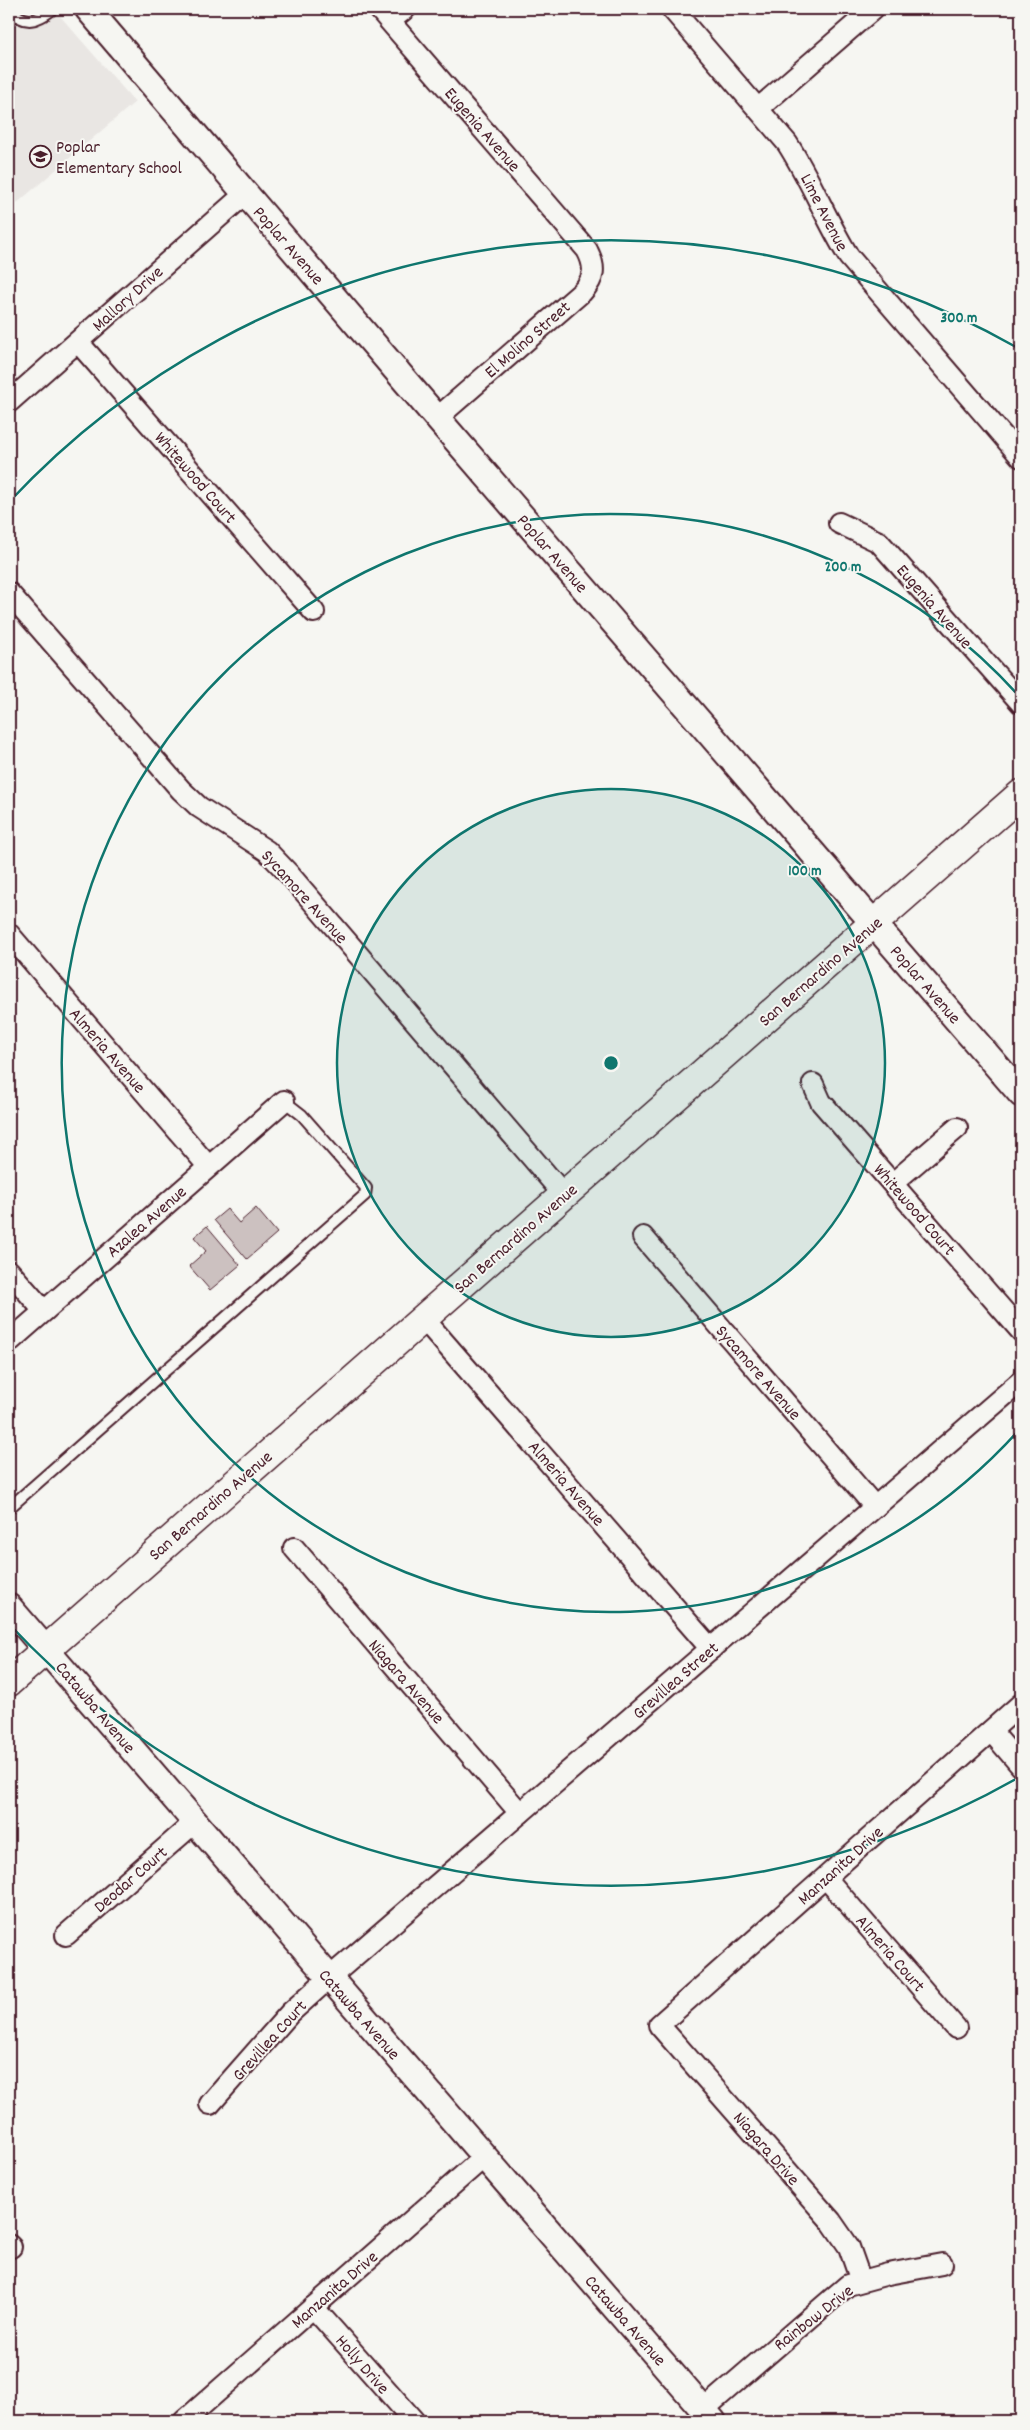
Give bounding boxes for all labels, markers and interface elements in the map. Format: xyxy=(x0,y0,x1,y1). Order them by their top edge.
street label: Eugenia Avenue xyxy=(437,83,525,179)
place label: Poplar Elementary School xyxy=(56,136,183,182)
school or university icon: Poplar Elementary School xyxy=(28,144,52,168)
street label: Lime Avenue xyxy=(792,170,853,256)
street label: Poplar Avenue xyxy=(246,202,328,292)
street label: Mallory Drive xyxy=(87,261,170,339)
street label: El Molino Street xyxy=(480,296,577,385)
text: 300 m xyxy=(941,308,977,330)
street label: Whitewood Court xyxy=(147,427,241,530)
street label: Poplar Avenue xyxy=(510,510,592,600)
text: 200 m xyxy=(825,557,861,579)
street label: Eugenia Avenue xyxy=(889,560,977,656)
street label: Sycamore Avenue xyxy=(254,845,352,950)
text: 100 m xyxy=(788,861,822,883)
street label: San Bernardino Avenue xyxy=(754,912,889,1034)
street label: Poplar Avenue xyxy=(883,941,965,1031)
street label: Almeria Avenue xyxy=(62,1003,150,1100)
centre of rings xyxy=(602,1054,620,1072)
street label: Whitewood Court xyxy=(866,1159,960,1262)
street label: San Bernardino Avenue xyxy=(449,1179,584,1301)
street label: Azalea Avenue xyxy=(102,1181,193,1265)
street label: Sycamore Avenue xyxy=(709,1320,806,1427)
street label: Almeria Avenue xyxy=(521,1436,609,1533)
street label: San Bernardino Avenue xyxy=(144,1446,279,1568)
street label: Niagara Avenue xyxy=(361,1635,449,1731)
street label: Grevillea Street xyxy=(628,1637,726,1727)
street label: Catawba Avenue xyxy=(48,1657,140,1760)
street label: Manzanita Drive xyxy=(793,1821,890,1912)
street label: Deodar Court xyxy=(89,1841,174,1920)
street label: Almeria Court xyxy=(849,1911,930,1999)
street label: Catawba Avenue xyxy=(311,1965,405,2067)
street label: Grevillea Court xyxy=(228,1995,314,2088)
street label: Niagara Drive xyxy=(726,2107,804,2192)
street label: Manzanita Drive xyxy=(287,2246,385,2336)
street label: Catawba Avenue xyxy=(577,2271,671,2373)
street label: Rainbow Drive xyxy=(769,2280,860,2358)
street label: Holly Drive xyxy=(328,2330,394,2401)

